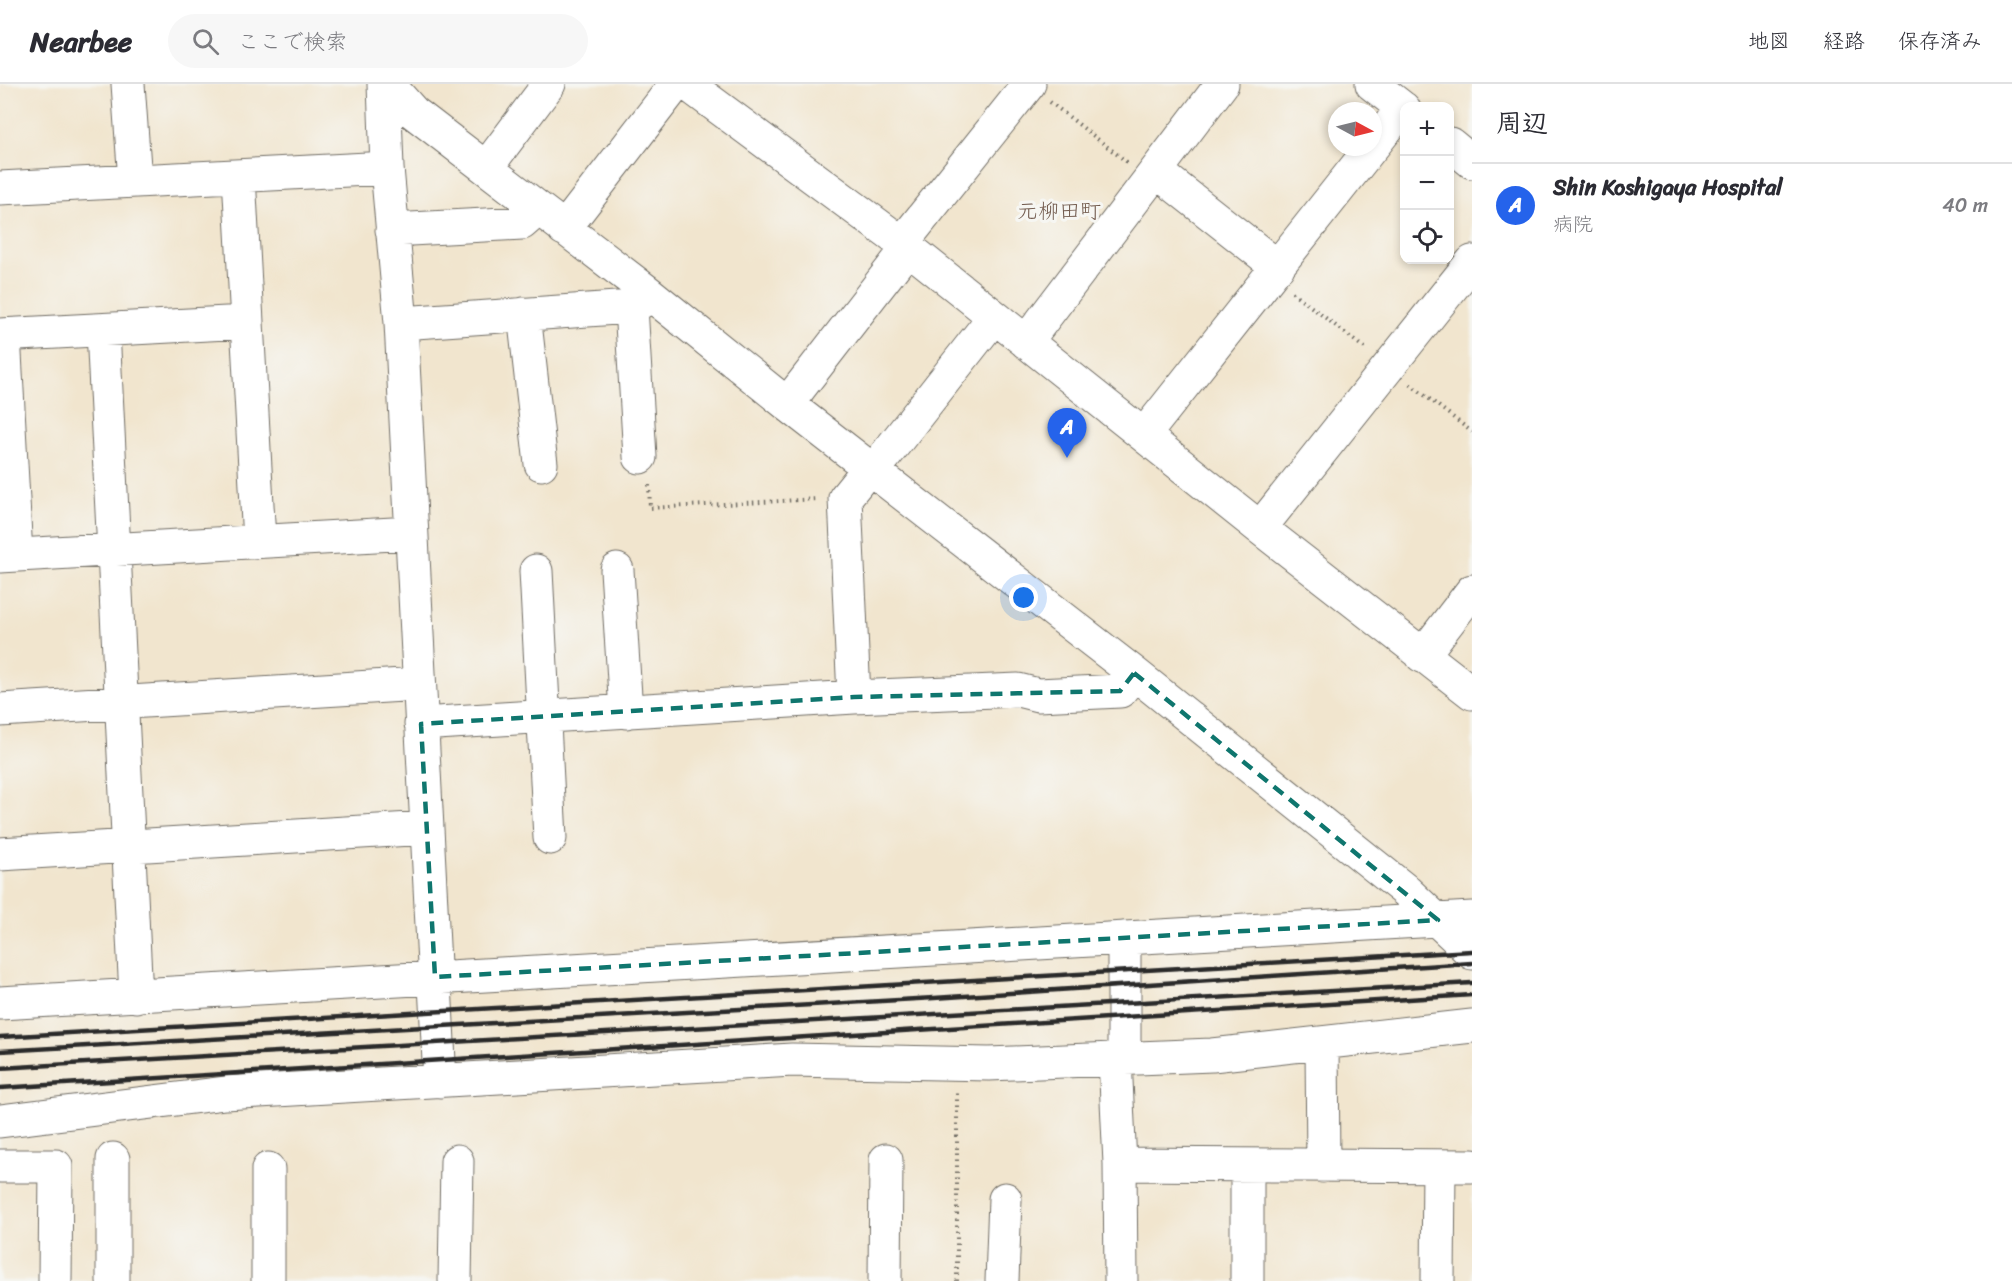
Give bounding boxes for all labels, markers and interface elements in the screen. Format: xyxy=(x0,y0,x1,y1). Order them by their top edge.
search box xyxy=(168,14,588,68)
text: Nearbee xyxy=(30,17,132,66)
text: ここで検索 xyxy=(237,22,347,61)
text: 地図 xyxy=(1748,22,1790,60)
text: 経路 xyxy=(1823,22,1865,60)
text: 保存済み xyxy=(1898,22,1982,60)
icon: search xyxy=(189,25,222,58)
text: 周辺 xyxy=(1496,100,1548,146)
north arrow xyxy=(1328,102,1382,156)
map controls xyxy=(1400,102,1454,264)
button: + xyxy=(1400,102,1454,156)
button: − xyxy=(1400,156,1454,210)
text: Shin Koshigaya Hospital xyxy=(1553,168,1782,207)
text: A xyxy=(1509,188,1522,223)
text: 40 m xyxy=(1942,188,1988,223)
district label: 元柳田町 xyxy=(1017,192,1101,230)
text: 病院 xyxy=(1553,207,1593,242)
button: locate xyxy=(1400,210,1454,264)
pin: A xyxy=(1048,408,1086,458)
your location xyxy=(1009,583,1038,612)

